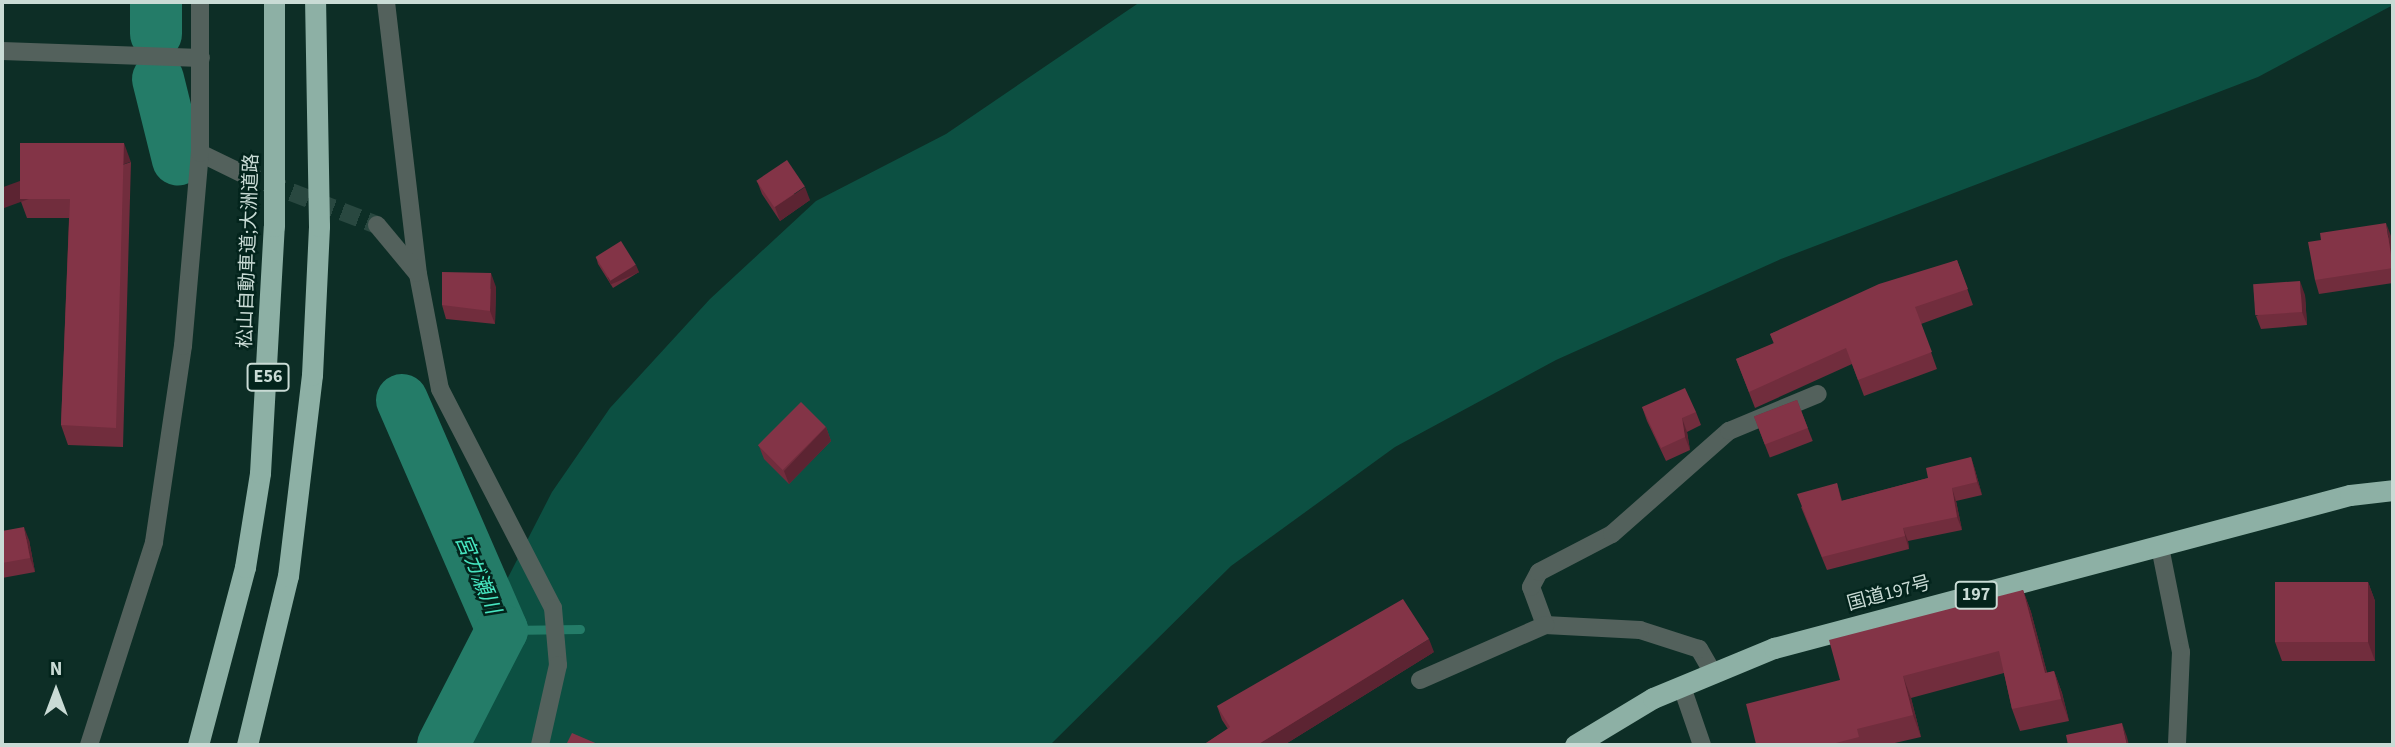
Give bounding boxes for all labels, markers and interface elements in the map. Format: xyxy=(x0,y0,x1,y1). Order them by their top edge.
street label: 松山自動車道;大洲道路 xyxy=(234,153,264,349)
road number: E56 xyxy=(245,362,291,391)
water label: 宮ガ瀬川 xyxy=(450,530,506,618)
street label: 国道197号 xyxy=(1845,572,1933,616)
road number: 197 xyxy=(1953,580,1999,610)
north arrow xyxy=(21,656,91,726)
text: N xyxy=(50,656,62,683)

